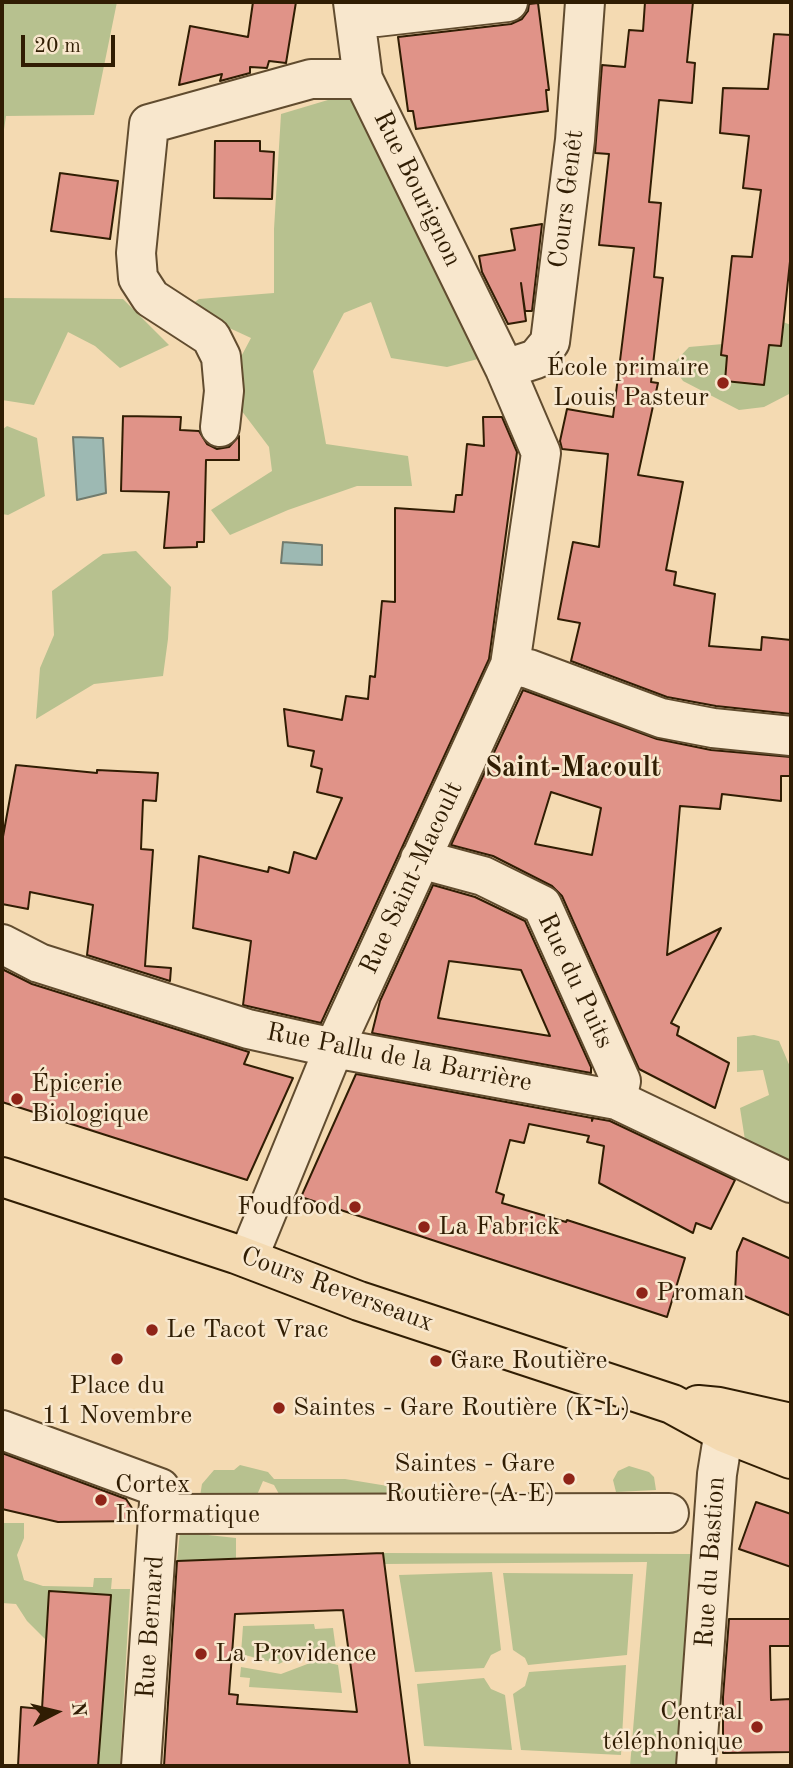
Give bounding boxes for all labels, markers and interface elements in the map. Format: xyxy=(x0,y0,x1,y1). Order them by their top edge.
scale bar xyxy=(24,21,119,65)
text: 20 m xyxy=(34,36,81,57)
street label: Rue Bourignon xyxy=(366,106,468,272)
street label: Cours Genêt xyxy=(543,128,591,270)
place label: École primaire Louis Pasteur xyxy=(546,352,709,414)
marker: École primaire Louis Pasteur xyxy=(715,375,731,391)
district label: Saint-Macoult xyxy=(485,752,661,786)
street label: Rue Saint-Macoult xyxy=(354,777,470,979)
street label: Rue du Puits xyxy=(530,908,620,1054)
street label: Rue Pallu de la Barrière xyxy=(264,1017,534,1099)
place label: Épicerie Biologique xyxy=(31,1068,149,1130)
marker: Épicerie Biologique xyxy=(9,1091,25,1107)
place label: Foudfood xyxy=(237,1191,341,1223)
marker: Foudfood xyxy=(347,1199,363,1215)
place label: La Fabrick xyxy=(438,1211,560,1243)
marker: La Fabrick xyxy=(416,1219,432,1235)
street label: Cours Reverseaux xyxy=(236,1241,438,1339)
place label: Proman xyxy=(656,1277,745,1309)
marker: Proman xyxy=(634,1285,650,1301)
place label: Le Tacot Vrac xyxy=(166,1314,328,1346)
marker: Le Tacot Vrac xyxy=(144,1322,160,1338)
place label: Gare Routière xyxy=(450,1345,608,1377)
marker: Place du 11 Novembre xyxy=(109,1351,125,1367)
marker: Gare Routière xyxy=(428,1353,444,1369)
place label: Place du 11 Novembre xyxy=(42,1370,192,1432)
place label: Saintes - Gare Routière (K-L) xyxy=(293,1392,630,1424)
marker: Saintes - Gare Routière (K-L) xyxy=(271,1400,287,1416)
place label: Saintes - Gare Routière (A-E) xyxy=(385,1448,555,1510)
place label: Cortex Informatique xyxy=(115,1469,260,1530)
marker: Saintes - Gare Routière (A-E) xyxy=(561,1471,577,1487)
street label: Rue du Bastion xyxy=(689,1475,733,1649)
marker: Cortex Informatique xyxy=(93,1492,109,1508)
street label: Rue Bernard xyxy=(130,1554,172,1700)
place label: La Providence xyxy=(215,1638,376,1670)
marker: La Providence xyxy=(193,1646,209,1662)
north arrow xyxy=(21,1677,91,1747)
place label: Central téléphonique xyxy=(602,1696,743,1758)
text: N xyxy=(67,1701,88,1718)
marker: Central téléphonique xyxy=(749,1719,765,1735)

